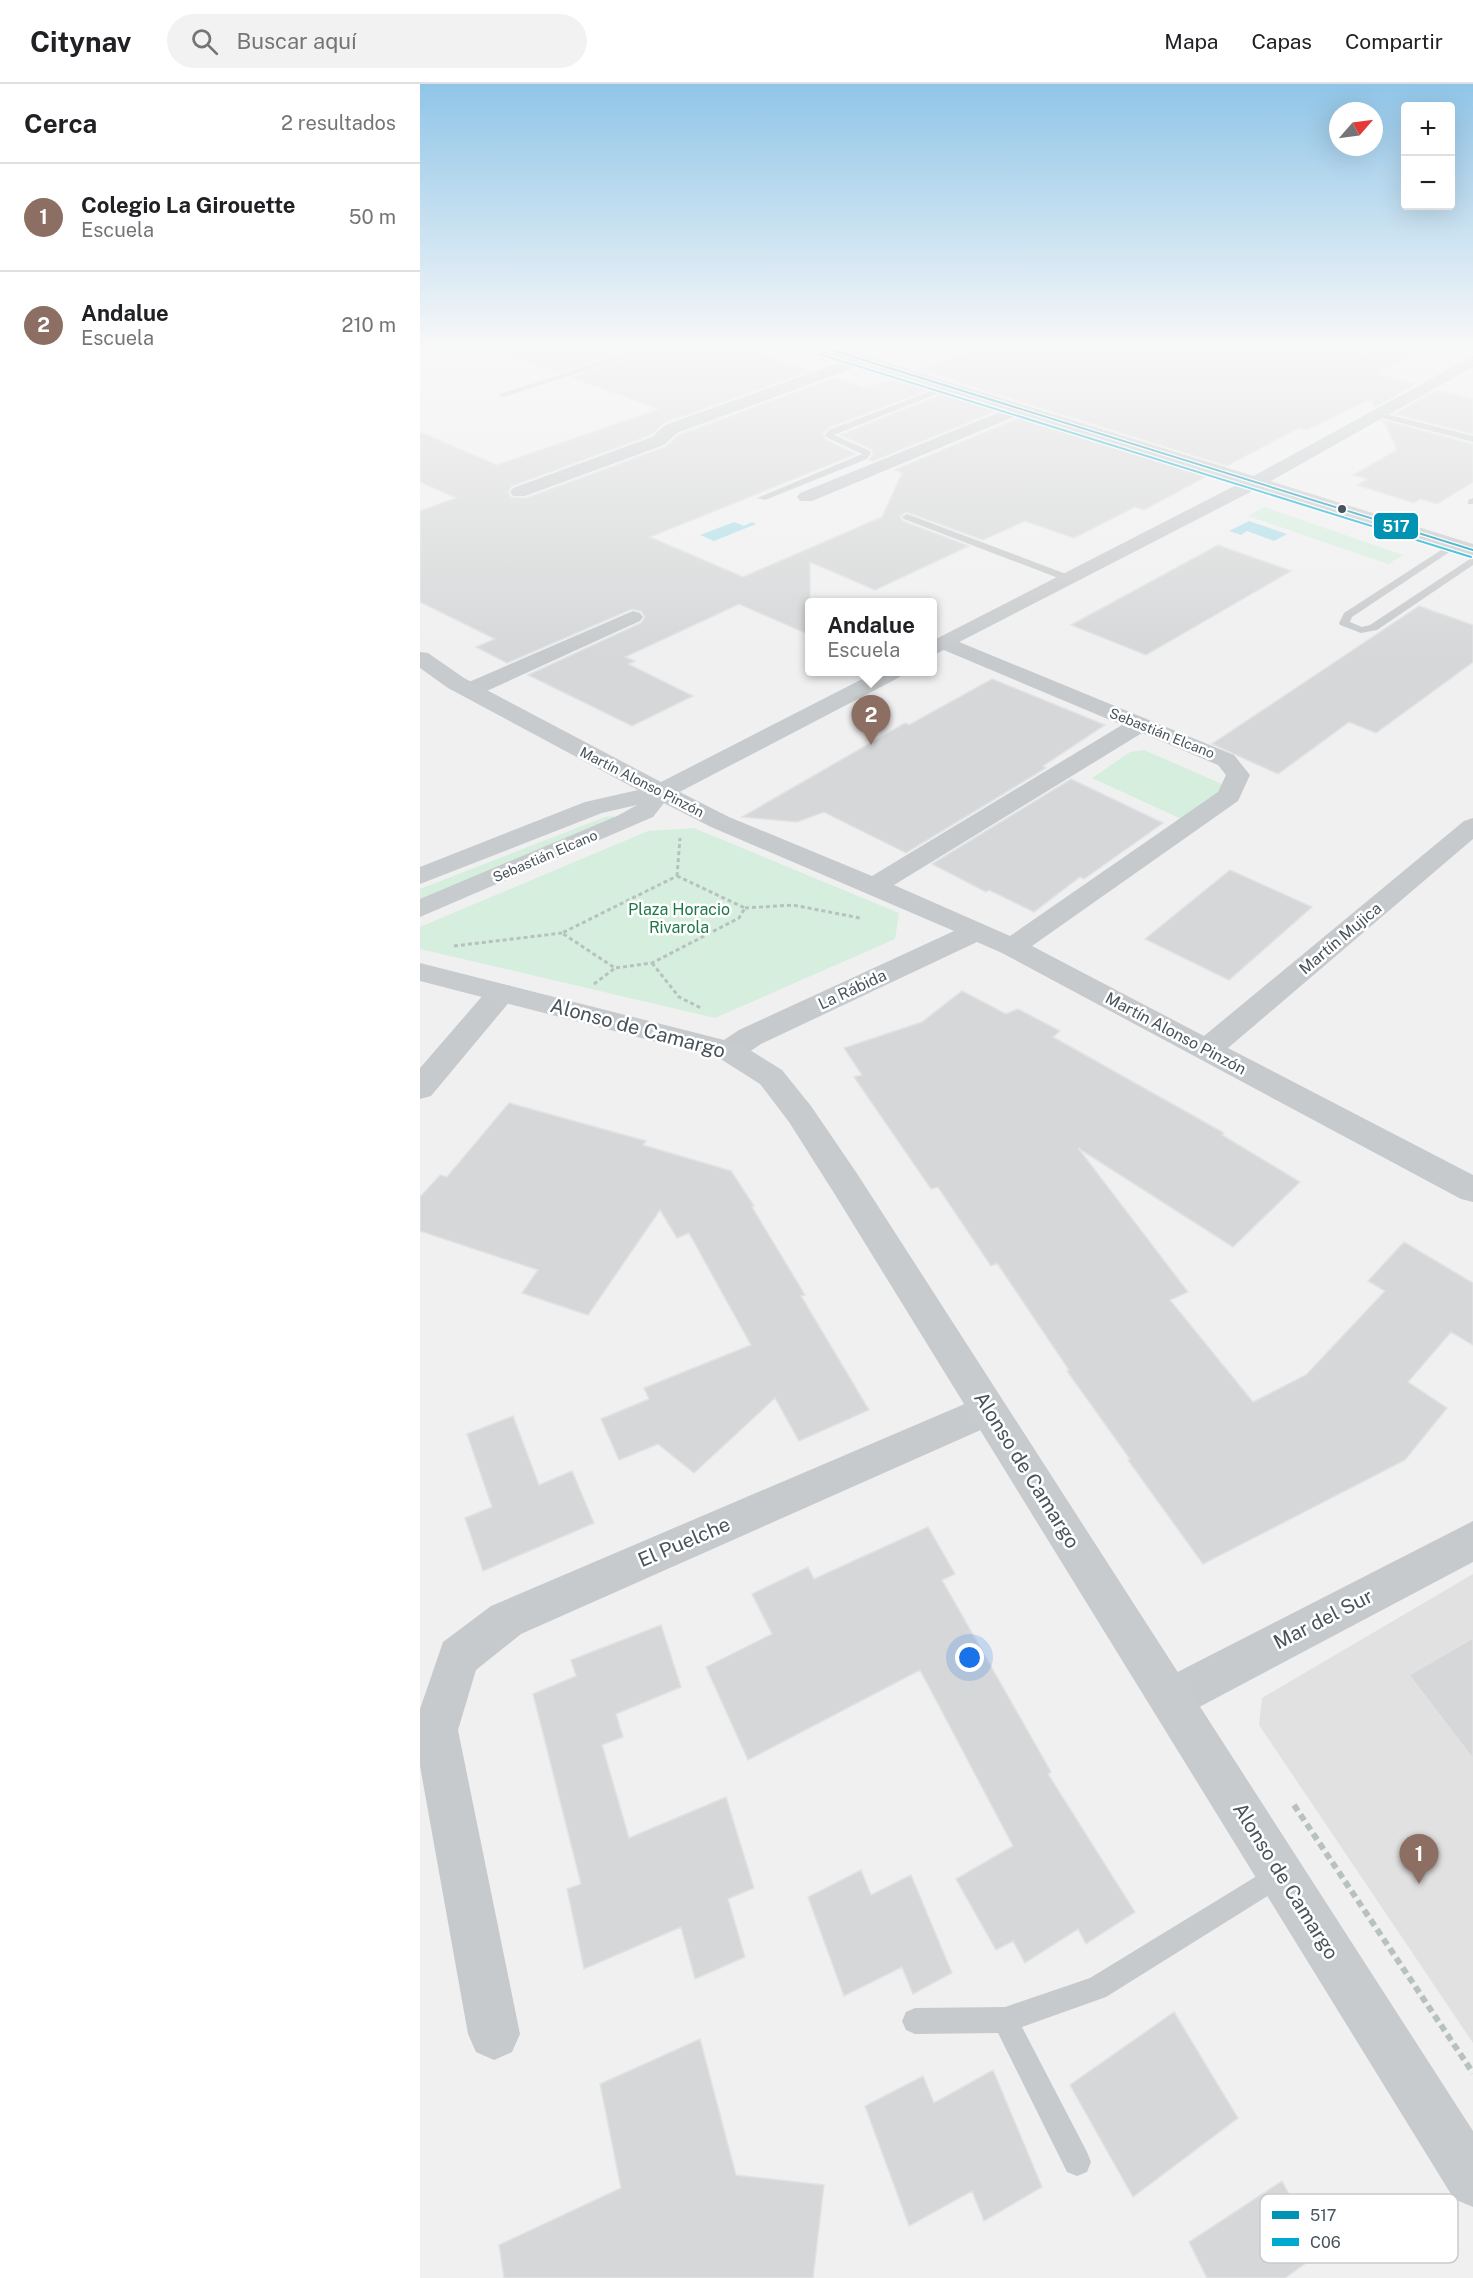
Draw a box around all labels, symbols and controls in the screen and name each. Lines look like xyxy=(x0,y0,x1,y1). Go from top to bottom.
search box xyxy=(167,14,587,68)
text: Citynav xyxy=(30,25,131,58)
icon: search xyxy=(188,25,221,58)
text: Buscar aquí xyxy=(236,28,357,54)
text: Mapa xyxy=(1164,29,1218,54)
text: Capas xyxy=(1251,29,1312,54)
text: Compartir xyxy=(1345,29,1443,54)
north arrow xyxy=(1329,102,1383,156)
map controls xyxy=(1401,102,1455,210)
button: + xyxy=(1401,102,1455,156)
text: Cerca xyxy=(24,108,97,139)
text: 2 resultados xyxy=(281,111,396,135)
button: − xyxy=(1401,156,1455,210)
text: Colegio La Girouette xyxy=(81,192,295,218)
text: 1 xyxy=(39,205,48,229)
text: 50 m xyxy=(349,205,396,229)
text: Escuela xyxy=(81,218,154,242)
text: Andalue xyxy=(81,300,169,326)
text: 2 xyxy=(37,313,50,337)
text: 210 m xyxy=(342,313,396,337)
text: Escuela xyxy=(81,326,154,350)
unlabelled marker xyxy=(1336,503,1348,515)
line badge: 517 xyxy=(1373,512,1419,540)
text: 517 xyxy=(1382,517,1410,536)
popup xyxy=(805,598,937,676)
text: Andalue xyxy=(827,612,915,638)
text: Escuela xyxy=(827,638,900,662)
pin: 2 xyxy=(852,696,890,745)
street label: Sebastián Elcano xyxy=(1107,705,1217,761)
street label: Martín Alonso Pinzón xyxy=(577,744,707,820)
street label: Sebastián Elcano xyxy=(490,827,600,885)
street label: Martín Mujica xyxy=(1295,898,1385,978)
park label: Plaza Horacio Rivarola xyxy=(628,900,730,937)
street label: La Rábida xyxy=(815,965,889,1014)
street label: Martín Alonso Pinzón xyxy=(1102,988,1249,1079)
street label: Alonso de Camargo xyxy=(548,993,728,1063)
street label: Alonso de Camargo xyxy=(969,1387,1085,1553)
street label: El Puelche xyxy=(634,1512,734,1572)
street label: Mar del Sur xyxy=(1269,1584,1377,1654)
your location xyxy=(955,1643,984,1672)
street label: Alonso de Camargo xyxy=(1228,1798,1344,1964)
pin: 1 xyxy=(1400,1834,1438,1884)
legend xyxy=(1260,2194,1458,2263)
text: 517 xyxy=(1310,2206,1336,2225)
text: C06 xyxy=(1310,2233,1341,2252)

